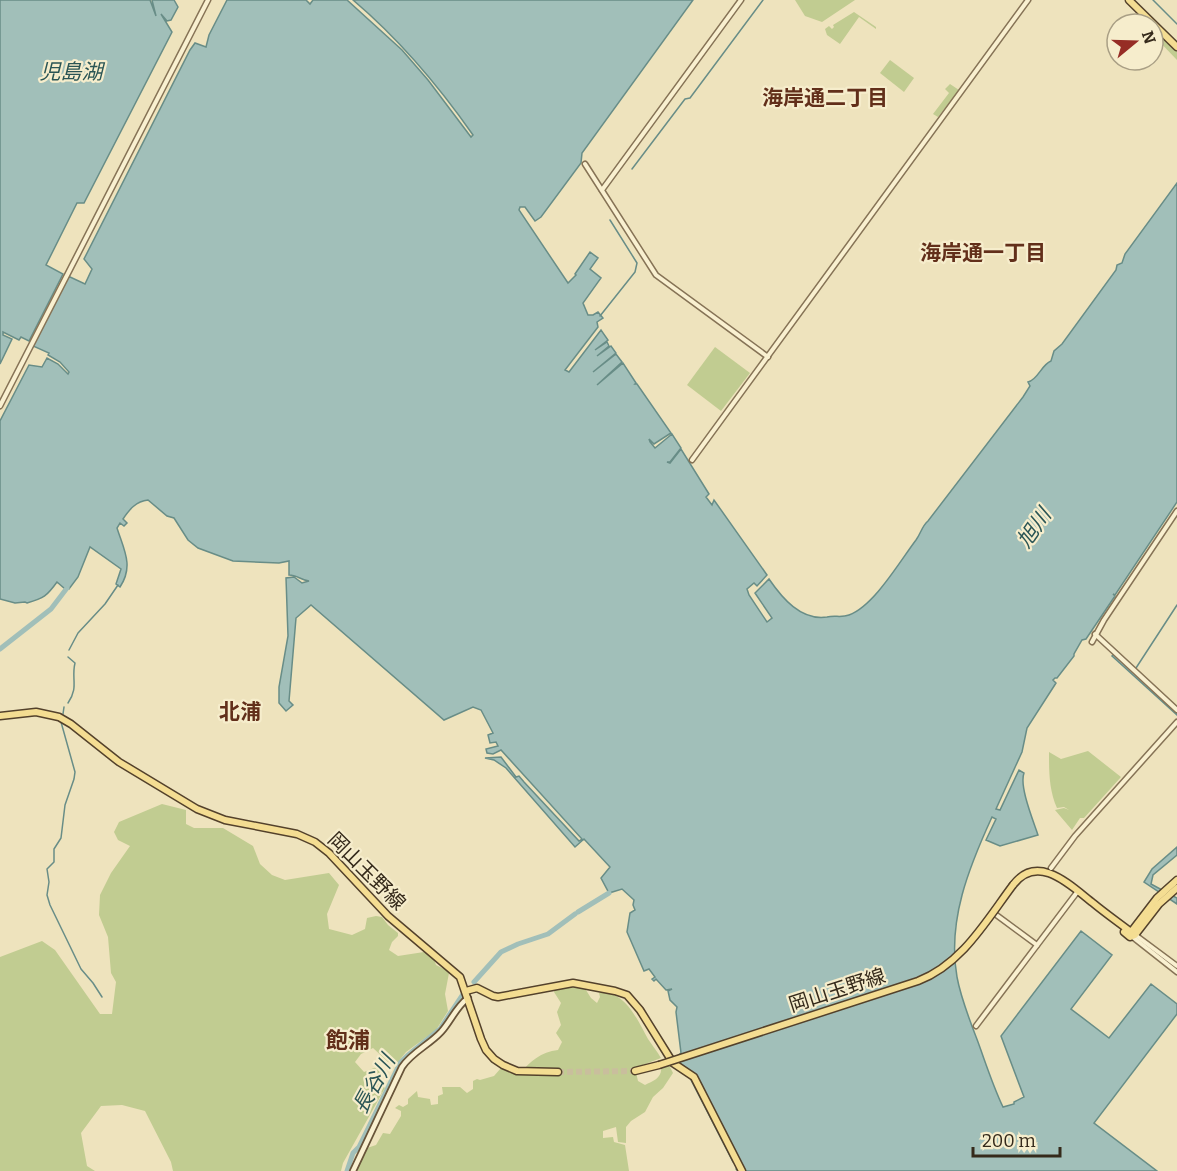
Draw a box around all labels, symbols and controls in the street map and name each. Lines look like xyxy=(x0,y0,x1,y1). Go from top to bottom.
north arrow xyxy=(1105,12,1165,72)
text: N xyxy=(1138,28,1160,46)
water label: 児島湖 xyxy=(40,59,105,85)
district label: 海岸通二丁目 xyxy=(762,85,888,111)
district label: 海岸通一丁目 xyxy=(920,240,1046,266)
water label: 旭川 xyxy=(1011,502,1058,553)
district label: 北浦 xyxy=(219,699,261,725)
street label: 岡山玉野線 xyxy=(323,827,411,915)
street label: 岡山玉野線 xyxy=(786,963,888,1017)
district label: 飽浦 xyxy=(326,1027,370,1054)
water label: 長谷川 xyxy=(347,1048,402,1118)
scale bar xyxy=(973,1120,1060,1158)
text: 200 m xyxy=(982,1130,1036,1152)

